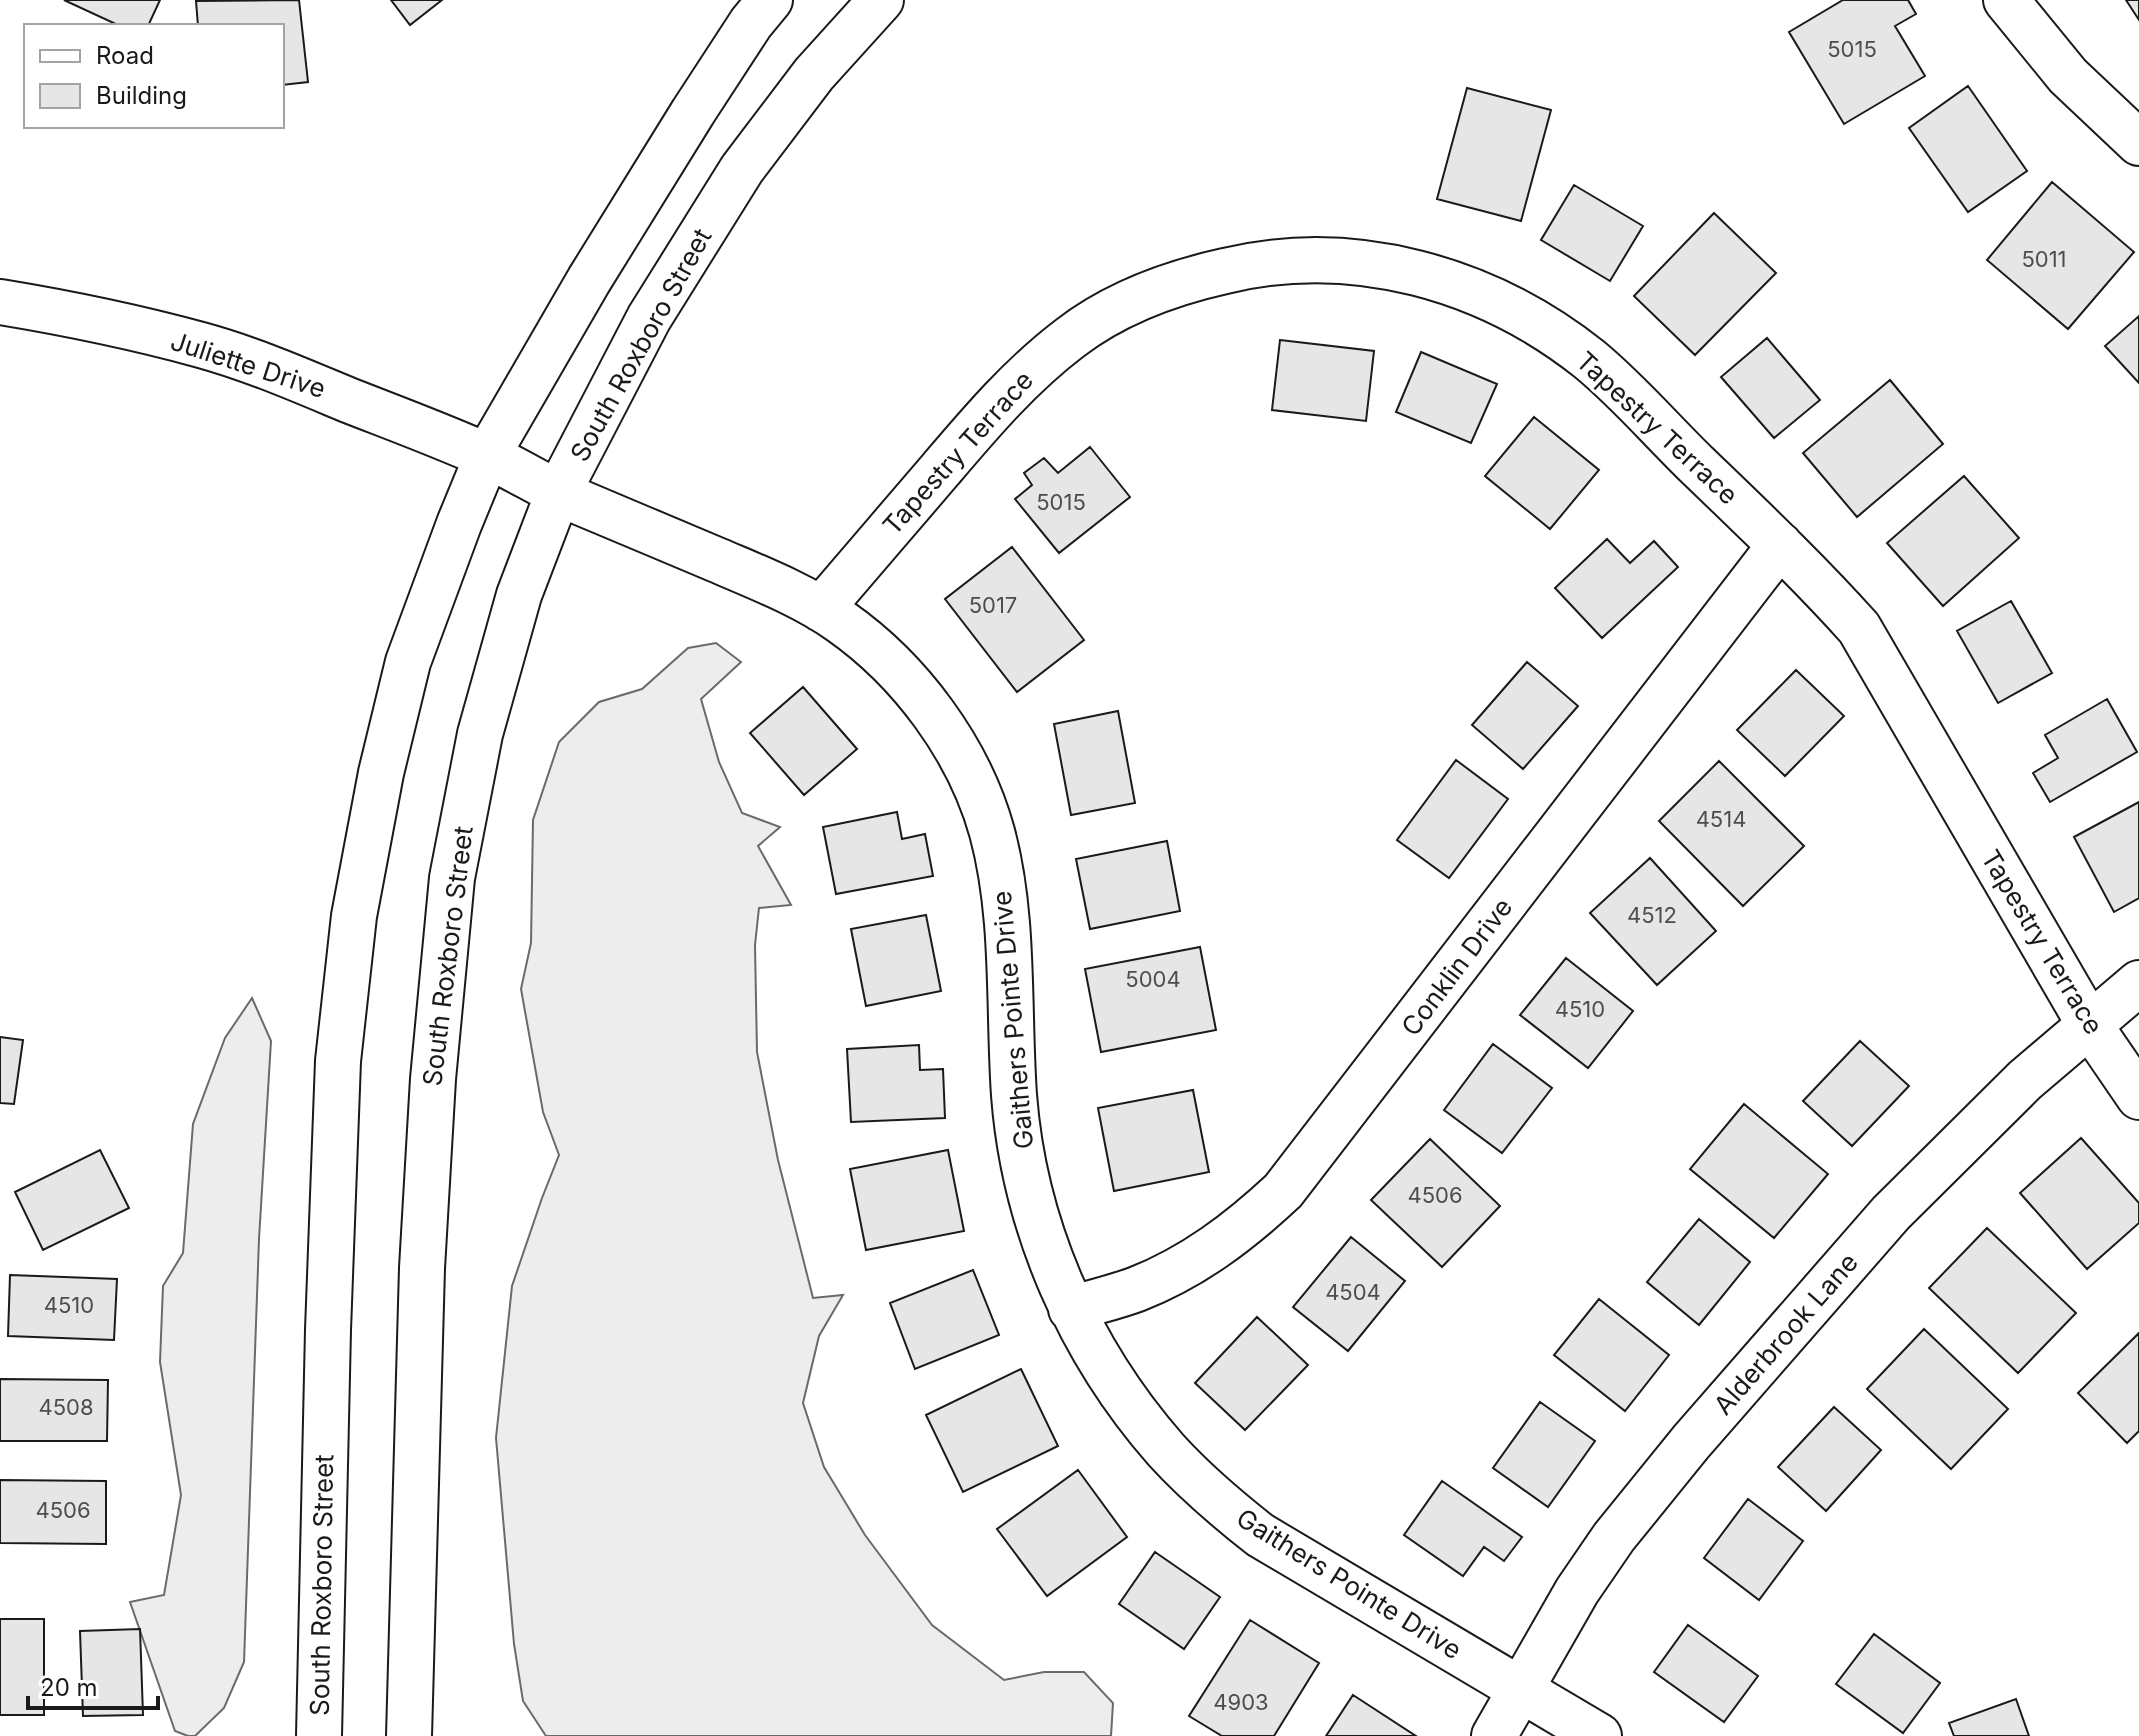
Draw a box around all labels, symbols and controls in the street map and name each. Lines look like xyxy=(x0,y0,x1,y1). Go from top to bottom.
legend xyxy=(24,24,284,128)
house number: 5015 xyxy=(1827,36,1877,62)
text: Road xyxy=(96,41,154,70)
text: Building xyxy=(96,81,187,110)
street label: South Roxboro Street xyxy=(564,223,718,467)
house number: 5011 xyxy=(2021,246,2067,272)
street label: Juliette Drive xyxy=(167,325,330,404)
street label: Tapestry Terrace xyxy=(1570,345,1744,510)
street label: Tapestry Terrace xyxy=(876,364,1039,541)
house number: 5015 xyxy=(1036,489,1086,515)
house number: 5017 xyxy=(969,592,1017,618)
house number: 4514 xyxy=(1696,806,1746,832)
street label: South Roxboro Street xyxy=(416,824,479,1088)
street label: Tapestry Terrace xyxy=(1975,844,2110,1039)
street label: Gaithers Pointe Drive xyxy=(986,890,1039,1150)
street label: Conklin Drive xyxy=(1395,892,1518,1042)
house number: 4512 xyxy=(1627,902,1677,928)
house number: 5004 xyxy=(1125,966,1181,992)
house number: 4510 xyxy=(1555,996,1605,1022)
house number: 4506 xyxy=(1407,1182,1463,1208)
street label: Alderbrook Lane xyxy=(1707,1247,1864,1421)
house number: 4504 xyxy=(1325,1279,1381,1305)
house number: 4510 xyxy=(44,1292,94,1318)
house number: 4508 xyxy=(38,1394,94,1420)
street label: South Roxboro Street xyxy=(304,1454,339,1716)
house number: 4506 xyxy=(35,1497,91,1523)
street label: Gaithers Pointe Drive xyxy=(1231,1502,1467,1665)
scale bar xyxy=(28,1660,158,1710)
text: 20 m xyxy=(40,1673,98,1702)
house number: 4903 xyxy=(1213,1689,1269,1715)

